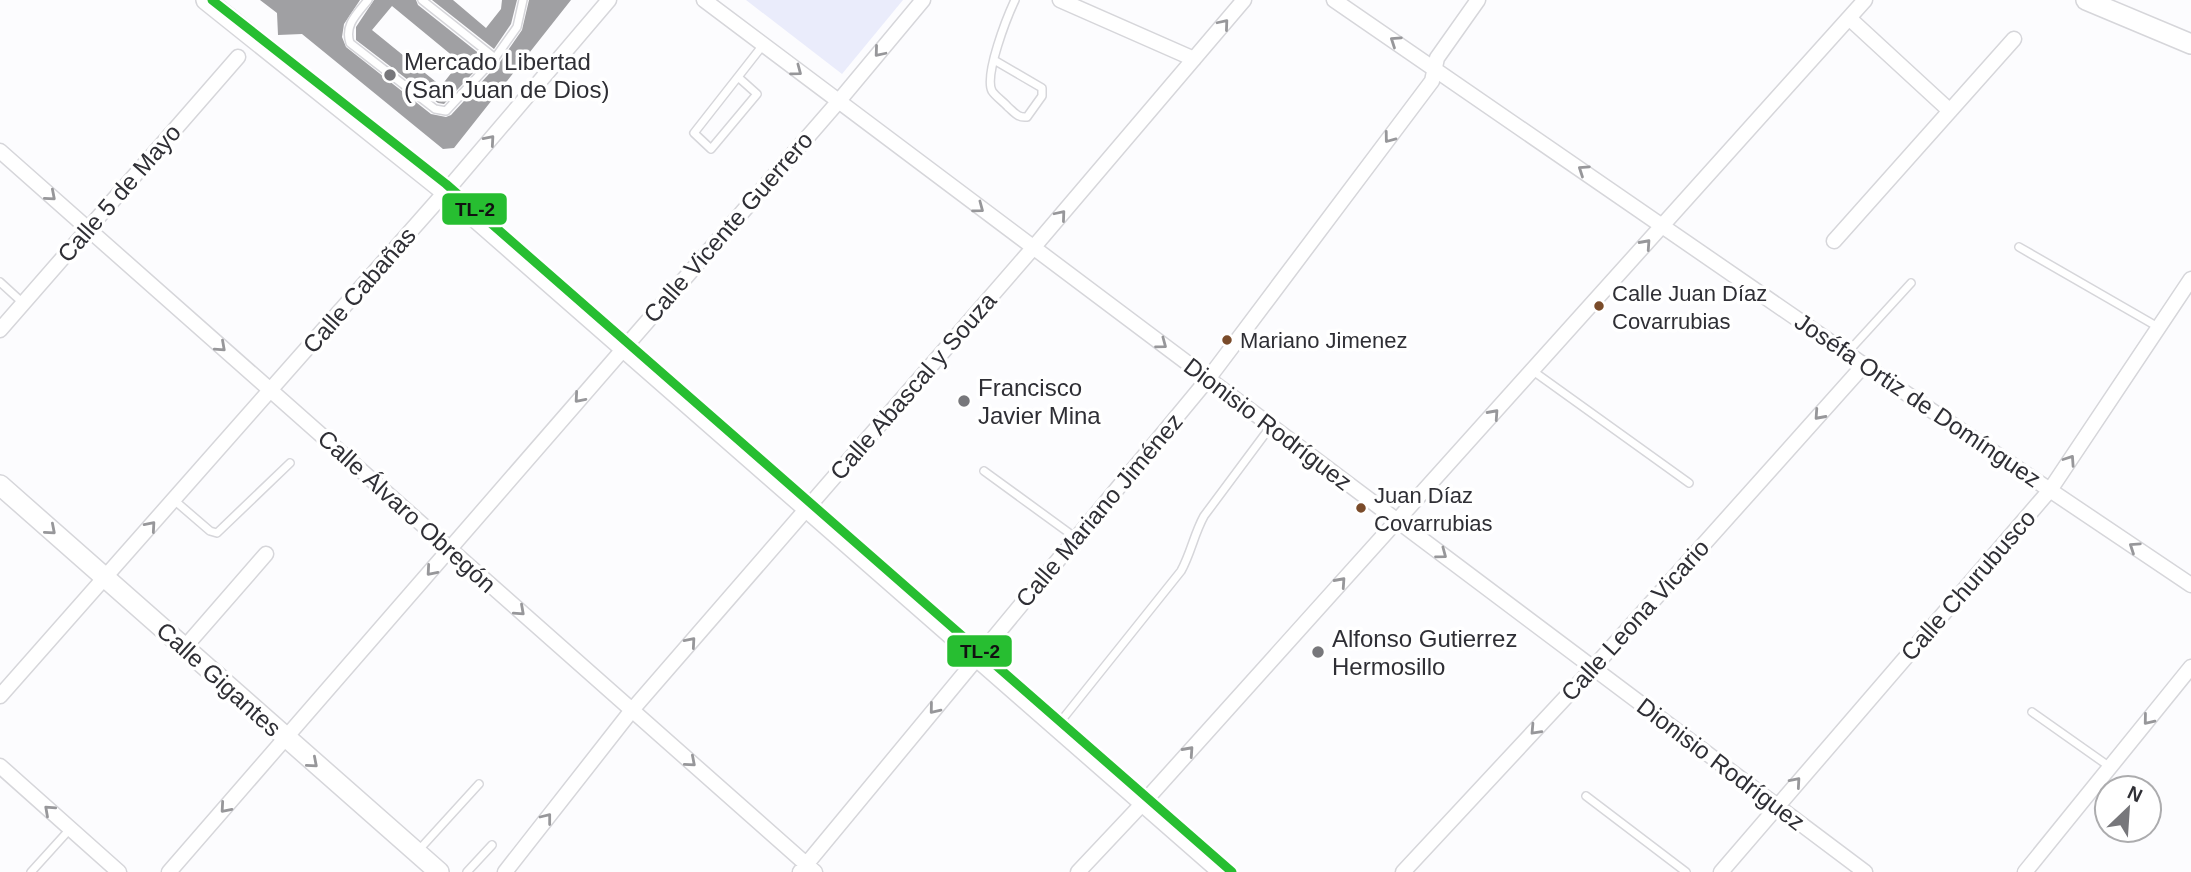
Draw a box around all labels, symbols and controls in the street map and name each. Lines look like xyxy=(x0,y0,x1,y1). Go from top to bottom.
one-way arrow xyxy=(1216,19,1228,32)
one-way arrow xyxy=(1390,37,1403,50)
one-way arrow xyxy=(875,44,887,57)
place label: Mercado Libertad (San Juan de Dios) xyxy=(404,48,609,103)
one-way arrow xyxy=(790,63,802,76)
marker: Mercado Libertad (San Juan de Dios) xyxy=(382,67,398,83)
street label: Calle 5 de Mayo xyxy=(52,119,186,267)
street label: Calle Vicente Guerrero xyxy=(638,126,818,328)
one-way arrow xyxy=(1385,130,1397,143)
one-way arrow xyxy=(482,135,494,148)
one-way arrow xyxy=(1578,166,1591,178)
one-way arrow xyxy=(43,188,56,200)
line badge: TL-2 xyxy=(441,192,508,226)
text: TL-2 xyxy=(455,199,495,220)
one-way arrow xyxy=(972,199,984,212)
one-way arrow xyxy=(1053,211,1065,224)
street label: Calle Cabañas xyxy=(297,222,421,358)
one-way arrow xyxy=(1638,239,1650,252)
place label: Calle Juan Díaz Covarrubias xyxy=(1612,281,1767,334)
street label: Calle Abascal y Souza xyxy=(824,287,1002,485)
marker: Calle Juan Díaz Covarrubias xyxy=(1592,299,1606,313)
street label: Joséfa Ortiz de Domínguez xyxy=(1790,307,2046,493)
place label: Mariano Jimenez xyxy=(1240,328,1408,353)
marker: Mariano Jimenez xyxy=(1220,333,1234,347)
one-way arrow xyxy=(1154,336,1166,348)
one-way arrow xyxy=(213,339,226,351)
street label: Dionisio Rodríguez xyxy=(1179,352,1357,496)
place label: Francisco Javier Mina xyxy=(978,374,1101,429)
one-way arrow xyxy=(575,390,587,403)
marker: Francisco Javier Mina xyxy=(956,393,972,409)
one-way arrow xyxy=(1814,407,1827,420)
street label: Calle Mariano Jiménez xyxy=(1010,408,1188,612)
one-way arrow xyxy=(1486,409,1498,422)
street label: Calle Álvaro Obregón xyxy=(313,424,501,598)
one-way arrow xyxy=(2062,455,2075,468)
place label: Juan Díaz Covarrubias xyxy=(1374,483,1493,536)
marker: Juan Díaz Covarrubias xyxy=(1354,501,1368,515)
street label: Calle Churubusco xyxy=(1895,504,2041,666)
one-way arrow xyxy=(43,522,56,534)
one-way arrow xyxy=(143,522,155,535)
street label: Calle Leona Vicario xyxy=(1555,534,1715,706)
one-way arrow xyxy=(2129,542,2142,555)
one-way arrow xyxy=(1434,546,1446,558)
one-way arrow xyxy=(427,562,439,575)
one-way arrow xyxy=(1333,577,1345,590)
one-way arrow xyxy=(512,603,525,615)
street label: Calle Gigantes xyxy=(151,616,287,742)
place label: Alfonso Gutierrez Hermosillo xyxy=(1332,625,1517,680)
line badge: TL-2 xyxy=(946,634,1013,668)
one-way arrow xyxy=(683,637,695,650)
text: TL-2 xyxy=(960,641,1000,662)
marker: Alfonso Gutierrez Hermosillo xyxy=(1310,644,1326,660)
street label: Dionisio Rodríguez xyxy=(1632,692,1810,836)
one-way arrow xyxy=(930,701,942,714)
one-way arrow xyxy=(2144,711,2156,724)
one-way arrow xyxy=(1531,722,1543,735)
one-way arrow xyxy=(1181,746,1193,759)
one-way arrow xyxy=(305,754,318,767)
one-way arrow xyxy=(682,754,695,766)
north arrow xyxy=(2093,774,2163,844)
one-way arrow xyxy=(1788,778,1800,791)
text: N xyxy=(2124,782,2146,806)
one-way arrow xyxy=(221,800,233,813)
one-way arrow xyxy=(44,806,57,818)
one-way arrow xyxy=(539,814,551,827)

